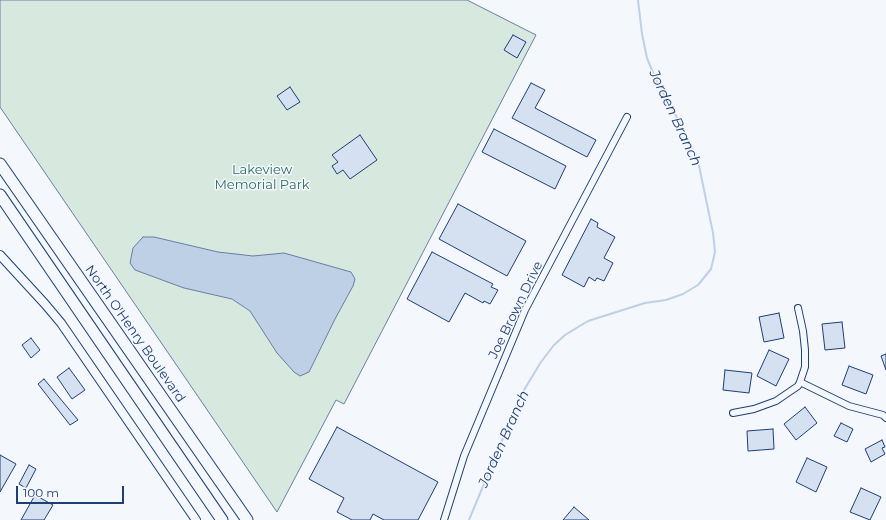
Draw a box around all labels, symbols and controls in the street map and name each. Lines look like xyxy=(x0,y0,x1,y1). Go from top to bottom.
water label: Jorden Branch xyxy=(645,67,705,169)
park label: Lakeview Memorial Park xyxy=(214,162,310,193)
street label: Joe Brown Drive xyxy=(486,259,546,361)
street label: North O'Henry Boulevard xyxy=(82,262,188,406)
water label: Jorden Branch xyxy=(475,388,533,490)
scale bar xyxy=(18,478,126,504)
text: 100 m xyxy=(23,485,59,500)

